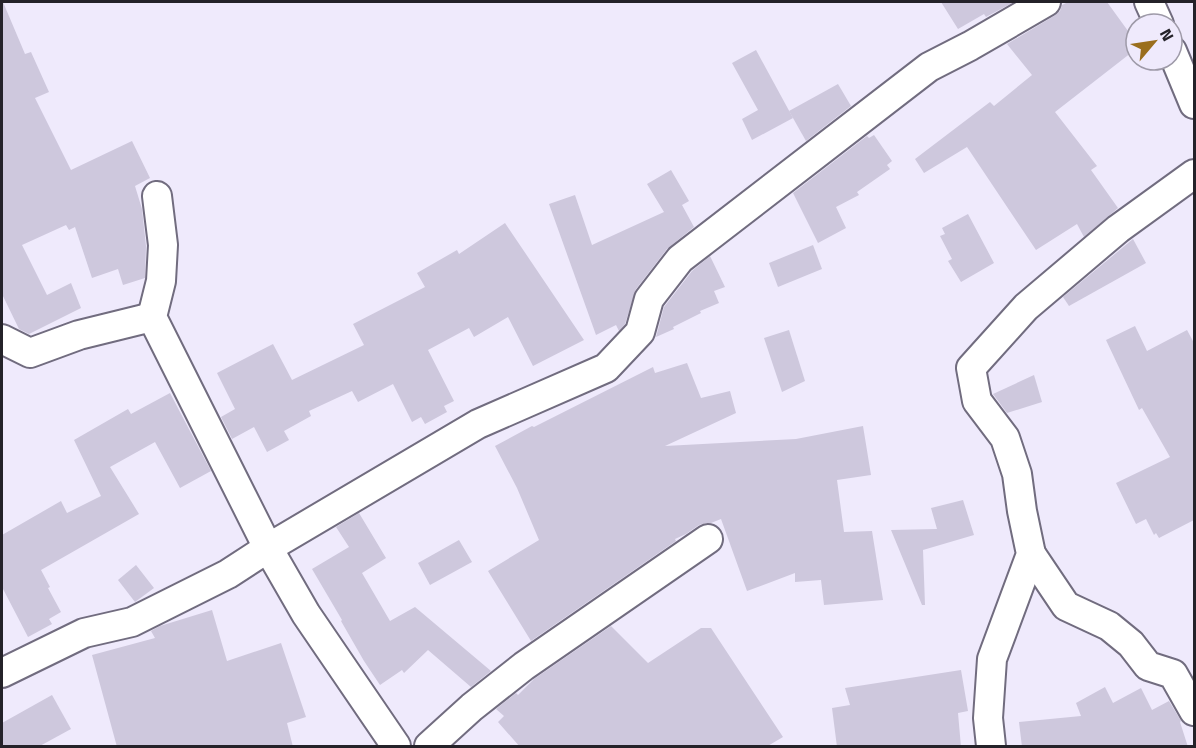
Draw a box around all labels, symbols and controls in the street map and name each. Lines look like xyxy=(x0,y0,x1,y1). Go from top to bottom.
north arrow xyxy=(1124,12,1184,72)
text: N xyxy=(1154,24,1180,45)

